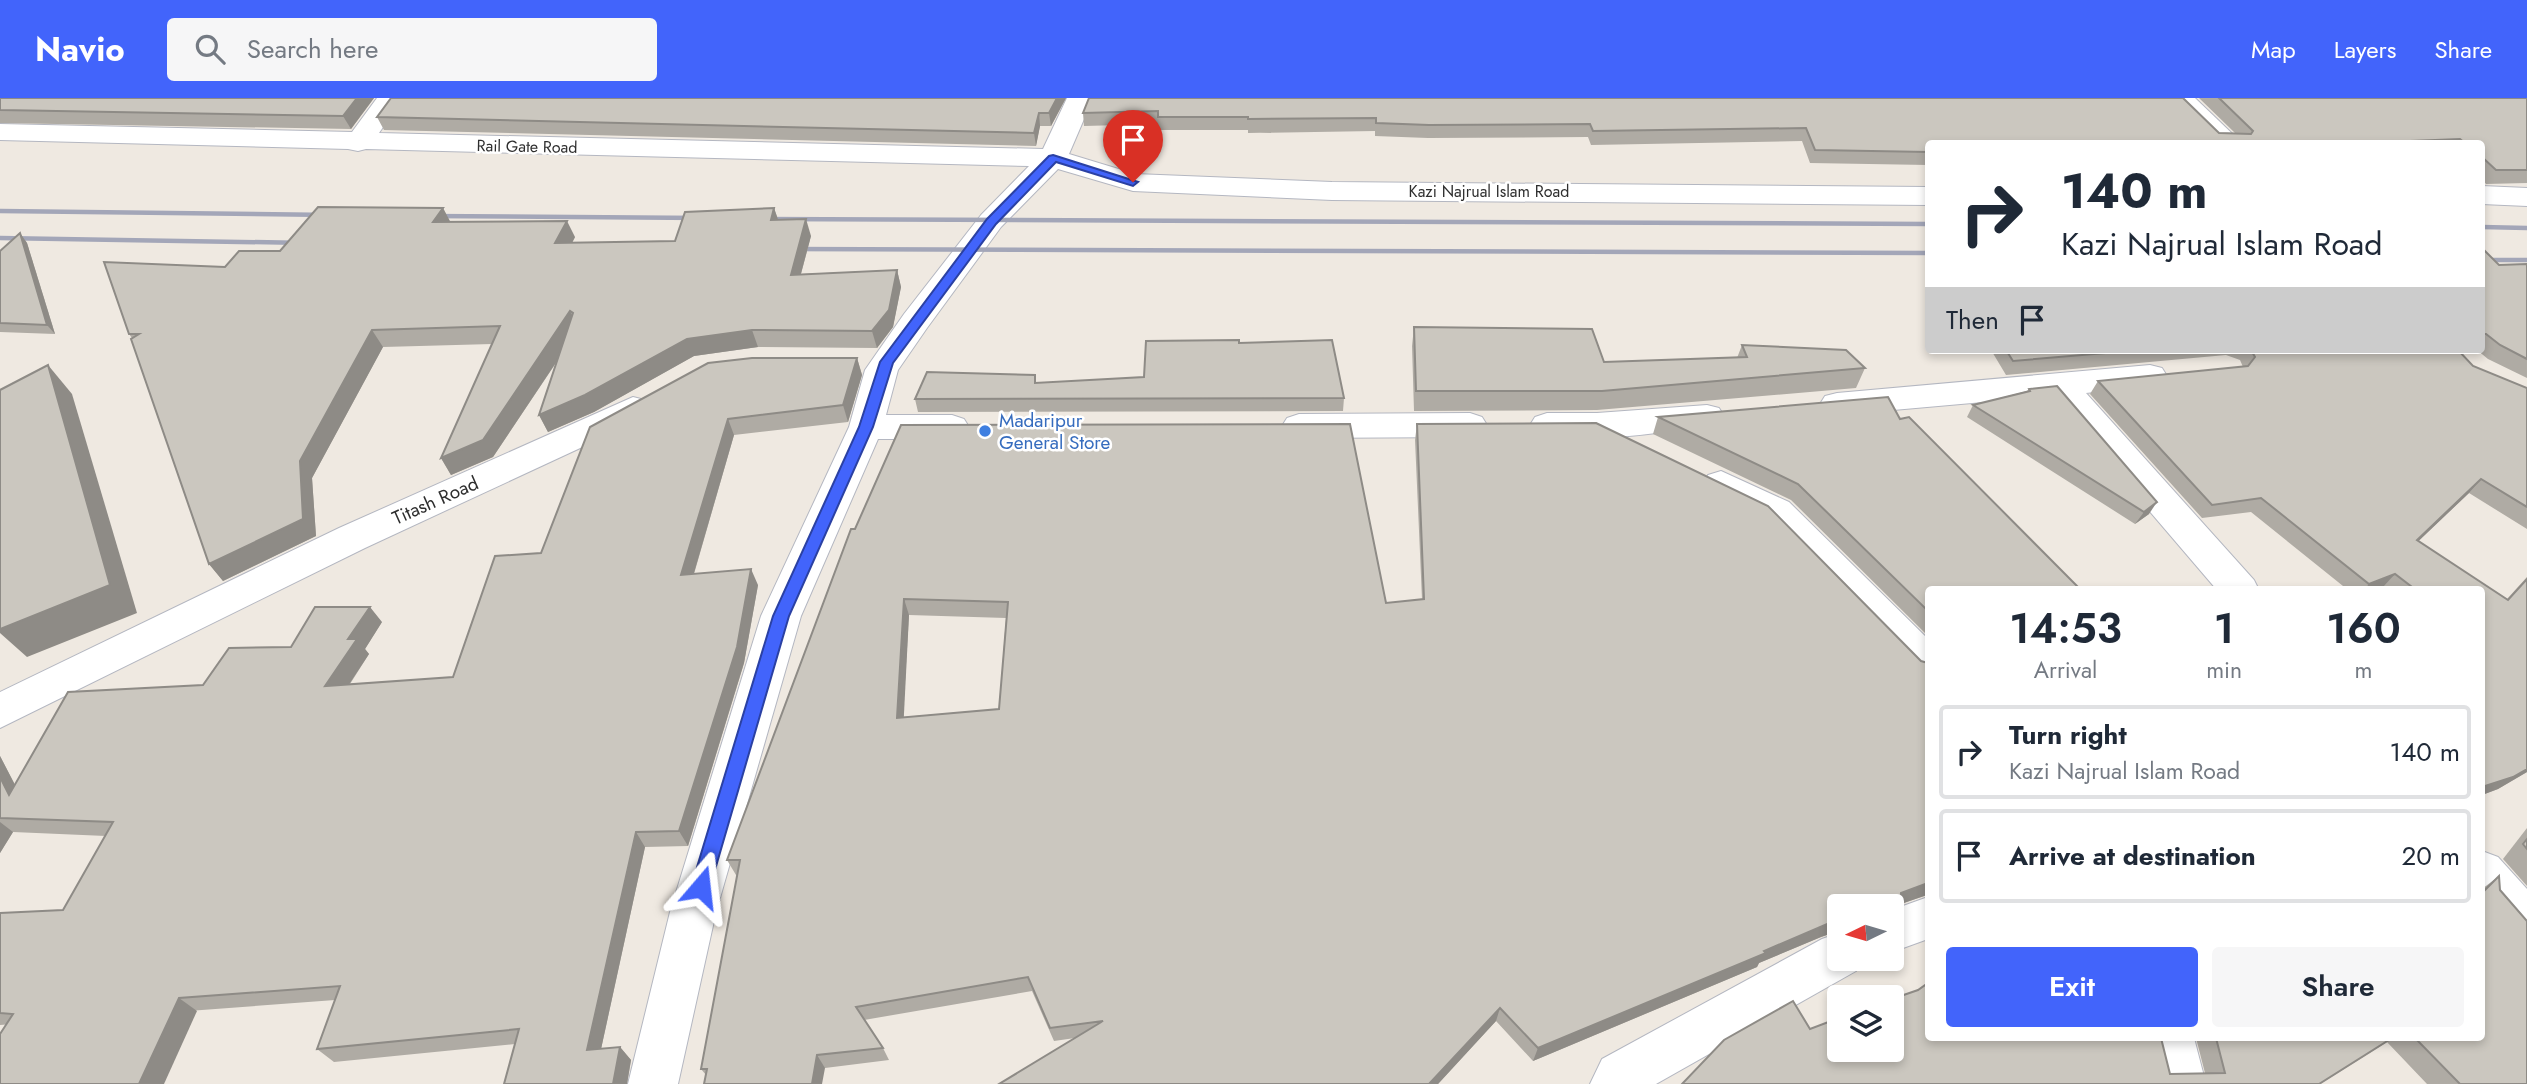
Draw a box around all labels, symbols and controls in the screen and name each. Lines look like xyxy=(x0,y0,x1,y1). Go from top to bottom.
search box xyxy=(167,18,657,81)
text: Navio xyxy=(35,26,125,73)
icon: search xyxy=(191,30,229,68)
text: Search here xyxy=(247,30,378,68)
text: Map xyxy=(2251,32,2296,67)
text: Layers xyxy=(2334,32,2396,67)
text: Share xyxy=(2434,32,2492,67)
pin xyxy=(1103,110,1163,182)
icon: arrive xyxy=(1114,121,1152,159)
street label: Rail Gate Road xyxy=(476,134,578,159)
text: 140 m xyxy=(2061,156,2207,226)
icon: right xyxy=(1946,168,2037,259)
street label: Kazi Najrual Islam Road xyxy=(1409,180,1569,203)
text: Kazi Najrual Islam Road xyxy=(2061,221,2383,267)
text: Then xyxy=(1946,301,1999,339)
icon: arrive xyxy=(2013,301,2051,339)
place label: Madaripur General Store xyxy=(999,407,1111,456)
marker: Madaripur General Store xyxy=(977,423,993,439)
street label: Titash Road xyxy=(388,469,483,531)
text: 14:53 xyxy=(2009,598,2122,659)
text: 1 xyxy=(2214,598,2234,659)
text: 160 xyxy=(2326,598,2401,659)
text: Arrival xyxy=(2034,653,2097,687)
text: min xyxy=(2206,653,2242,687)
text: m xyxy=(2355,653,2373,687)
text: Turn right xyxy=(2009,716,2127,754)
icon: right xyxy=(1950,733,1988,771)
text: 140 m xyxy=(2389,733,2460,771)
text: Kazi Najrual Islam Road xyxy=(2009,754,2240,788)
icon: arrive xyxy=(1950,837,1988,875)
text: Arrive at destination xyxy=(2009,837,2256,875)
text: 20 m xyxy=(2402,837,2460,875)
position arrow xyxy=(664,850,738,924)
north arrow xyxy=(1827,894,1904,971)
map controls xyxy=(1827,894,1904,1062)
button: Exit xyxy=(1946,947,2198,1027)
button: Share xyxy=(2212,947,2464,1027)
button: layers xyxy=(1827,985,1904,1062)

